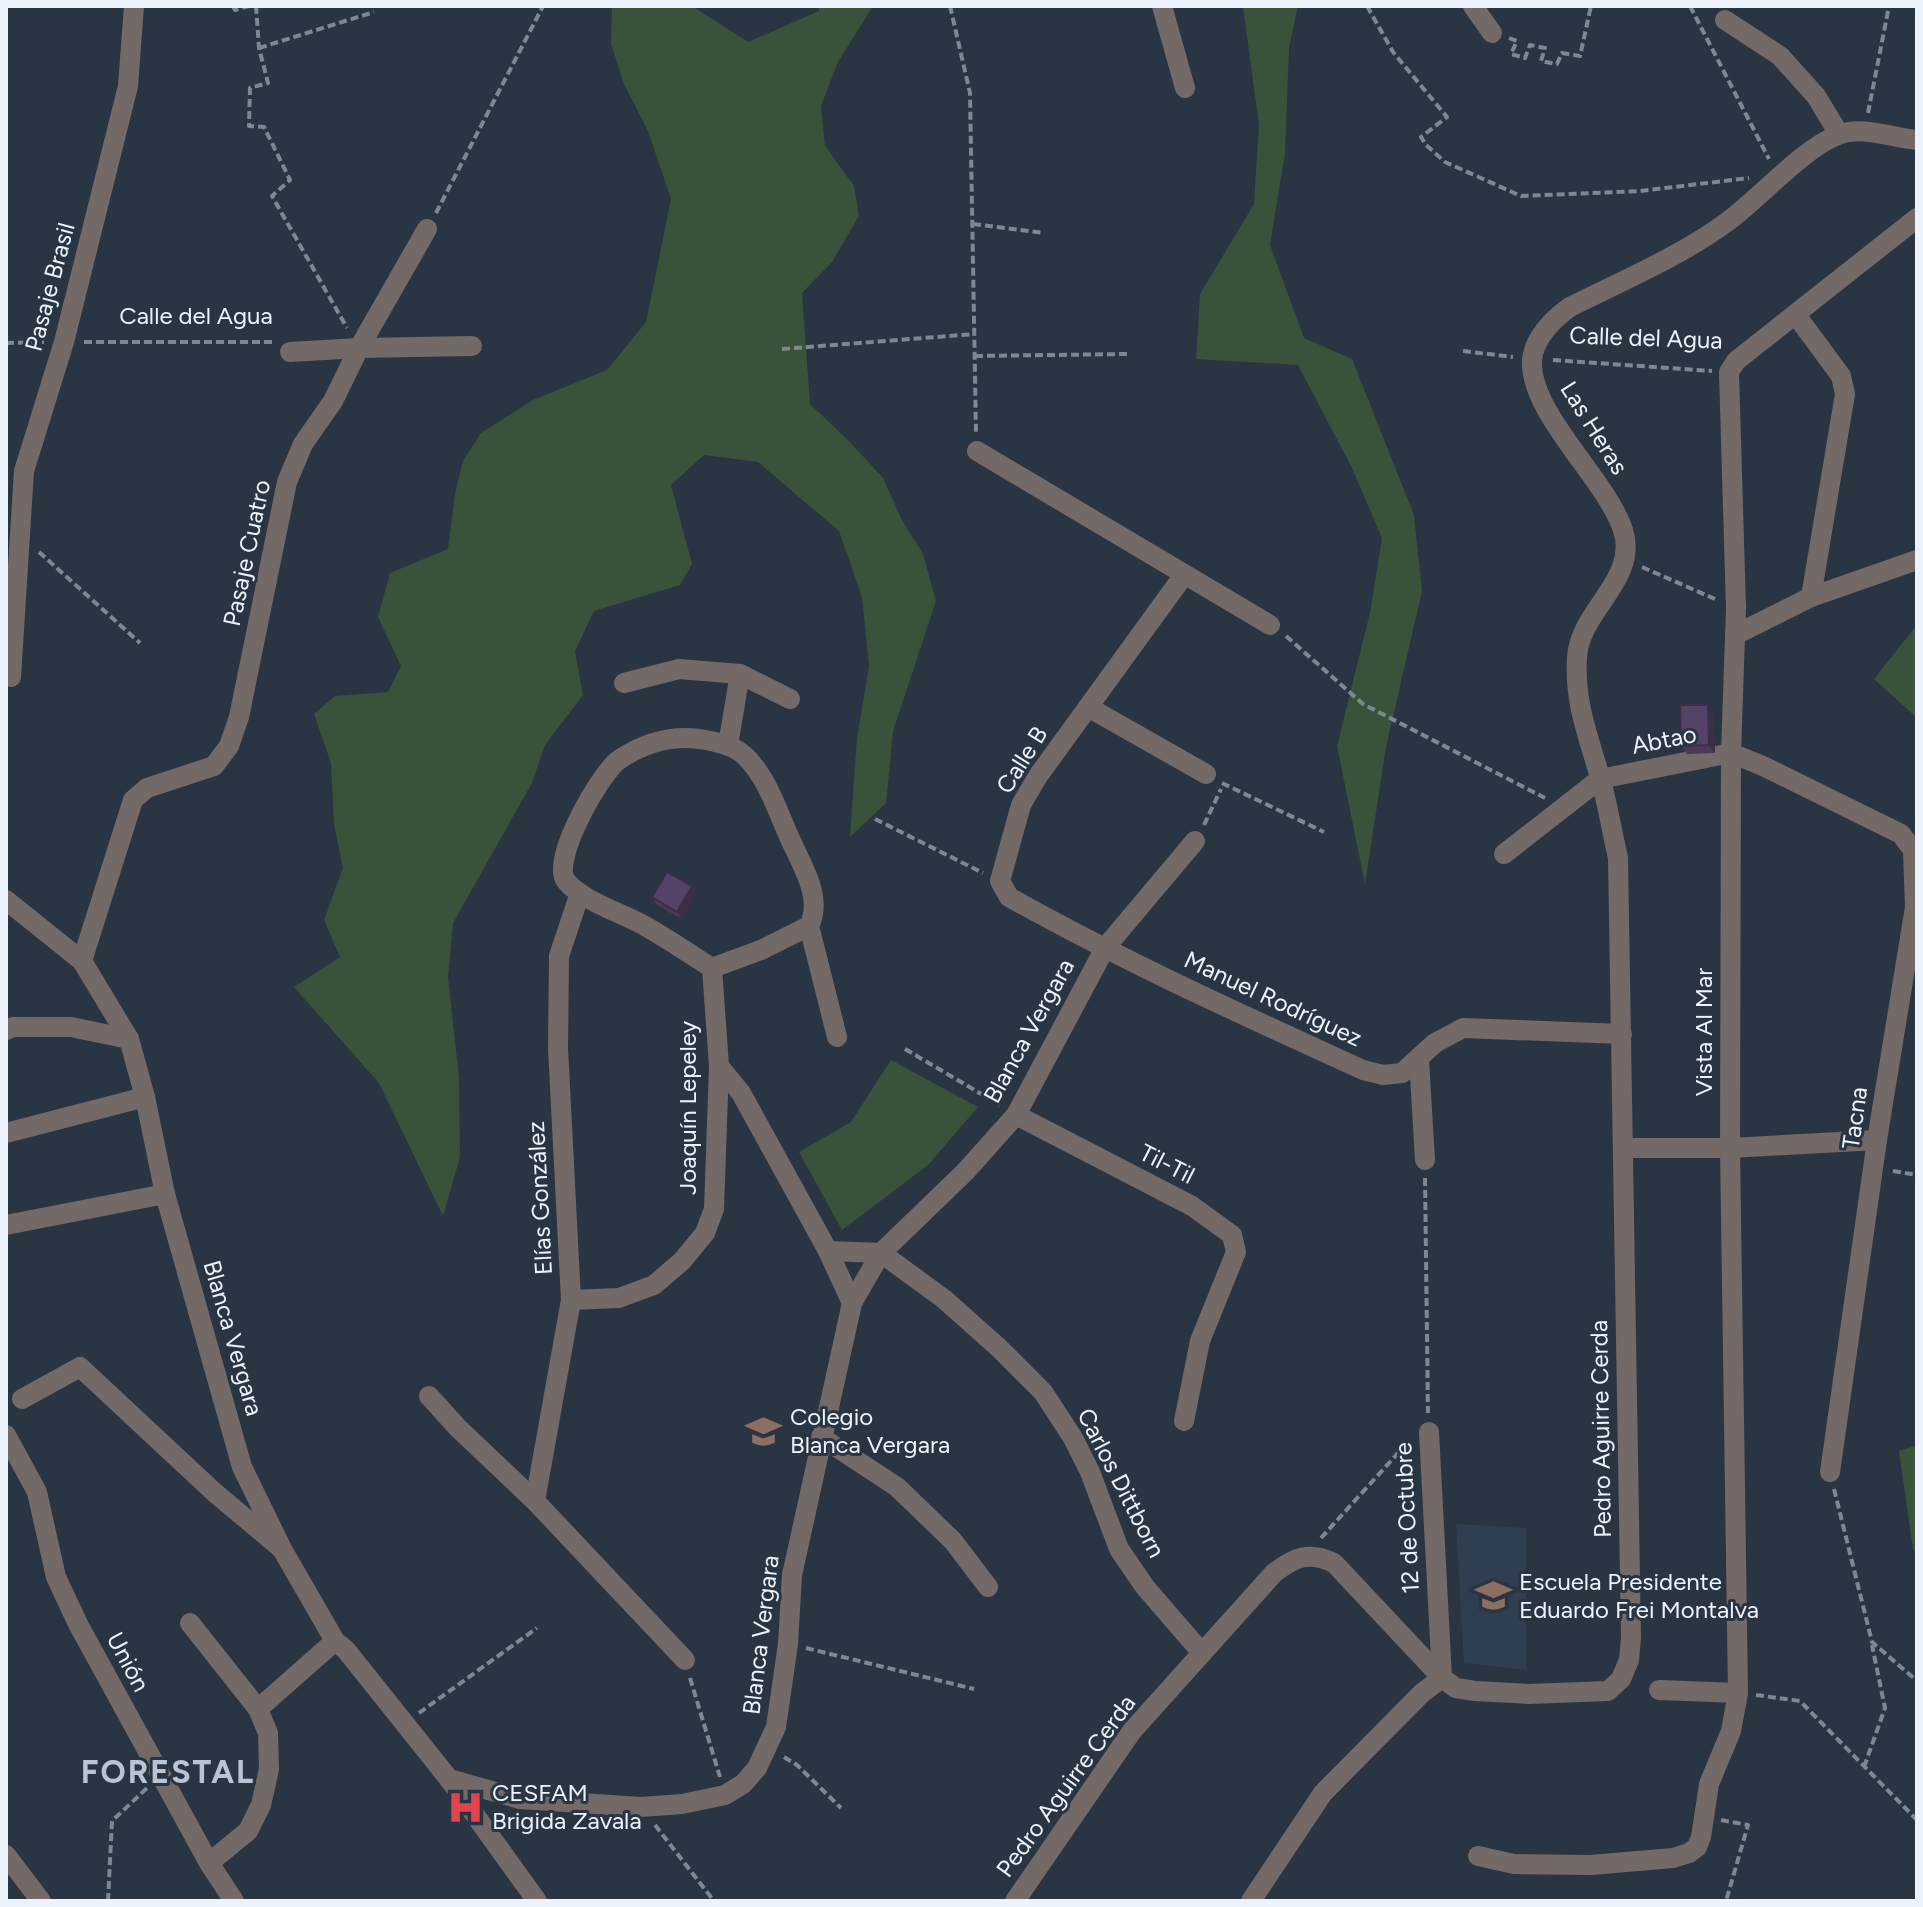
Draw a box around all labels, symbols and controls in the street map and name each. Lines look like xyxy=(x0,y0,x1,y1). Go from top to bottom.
street label: Pasaje Brasil xyxy=(18,219,81,354)
street label: Calle del Agua xyxy=(119,301,273,330)
street label: Calle del Agua xyxy=(1569,320,1723,355)
street label: Las Heras xyxy=(1554,376,1634,480)
street label: Pasaje Cuatro xyxy=(217,477,276,629)
street label: Abtao xyxy=(1629,719,1699,760)
street label: Calle B xyxy=(990,721,1053,799)
street label: Manuel Rodríguez xyxy=(1180,945,1367,1052)
street label: Blanca Vergara xyxy=(977,954,1080,1108)
street label: Vista Al Mar xyxy=(1689,968,1718,1096)
street label: Joaquín Lepeley xyxy=(673,1021,702,1195)
street label: Tacna xyxy=(1836,1085,1873,1151)
street label: Elías González xyxy=(521,1120,558,1276)
street label: Til-Til xyxy=(1135,1137,1200,1190)
street label: Blanca Vergara xyxy=(197,1257,270,1419)
street label: Pedro Aguirre Cerda xyxy=(1584,1320,1617,1538)
place label: Colegio Blanca Vergara xyxy=(790,1402,950,1459)
street label: Carlos Dittborn xyxy=(1071,1403,1172,1562)
school or university icon: Colegio Blanca Vergara xyxy=(745,1412,783,1450)
street label: 12 de Octubre xyxy=(1388,1442,1425,1595)
street label: Blanca Vergara xyxy=(736,1554,785,1716)
place label: Escuela Presidente Eduardo Frei Montalva xyxy=(1519,1567,1759,1624)
school or university icon: Escuela Presidente Eduardo Frei Montalva xyxy=(1474,1577,1512,1615)
street label: Unión xyxy=(101,1627,156,1696)
street label: Pedro Aguirre Cerda xyxy=(990,1689,1141,1882)
district label: FORESTAL xyxy=(81,1753,255,1791)
place label: CESFAM Brigida Zavala xyxy=(492,1778,642,1835)
hospital icon: CESFAM Brigida Zavala xyxy=(447,1788,485,1826)

